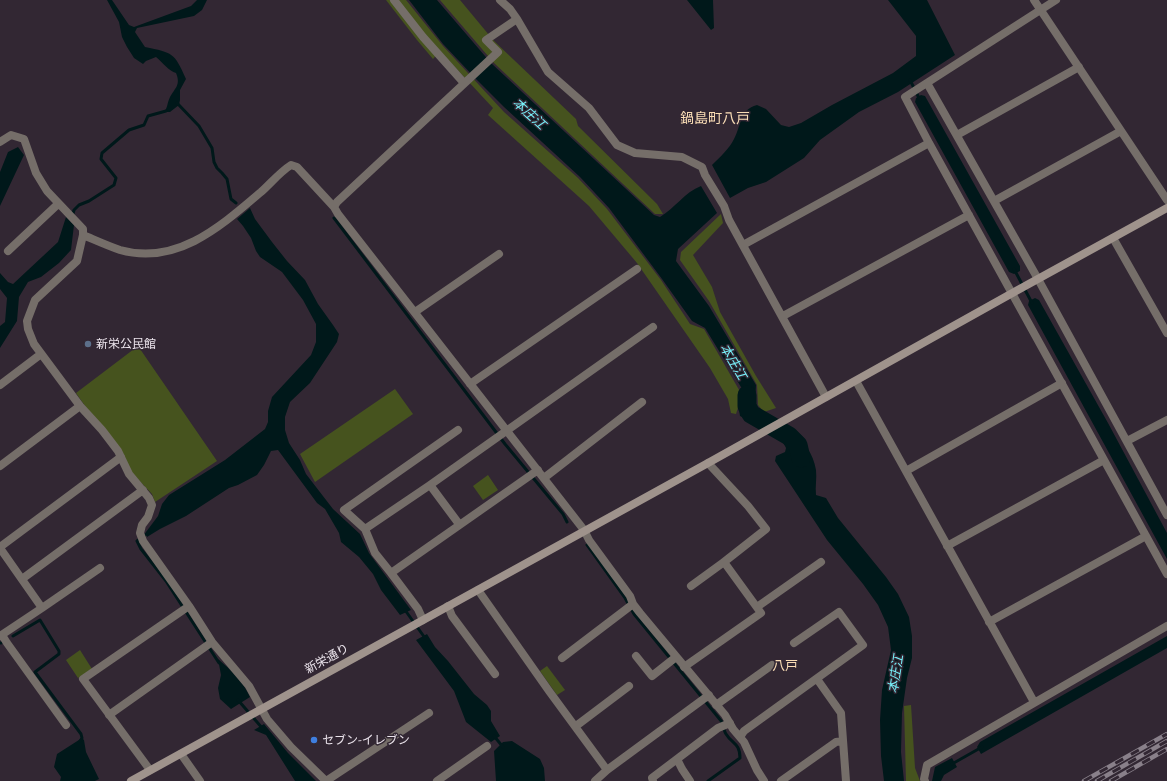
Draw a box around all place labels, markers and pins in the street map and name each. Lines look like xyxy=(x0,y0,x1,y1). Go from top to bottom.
place label: 新栄公民館 xyxy=(96,337,156,351)
marker: 新栄公民館 xyxy=(83,339,93,349)
place label: セブン-イレブン xyxy=(322,733,410,747)
marker: セブン-イレブン xyxy=(309,735,319,745)

